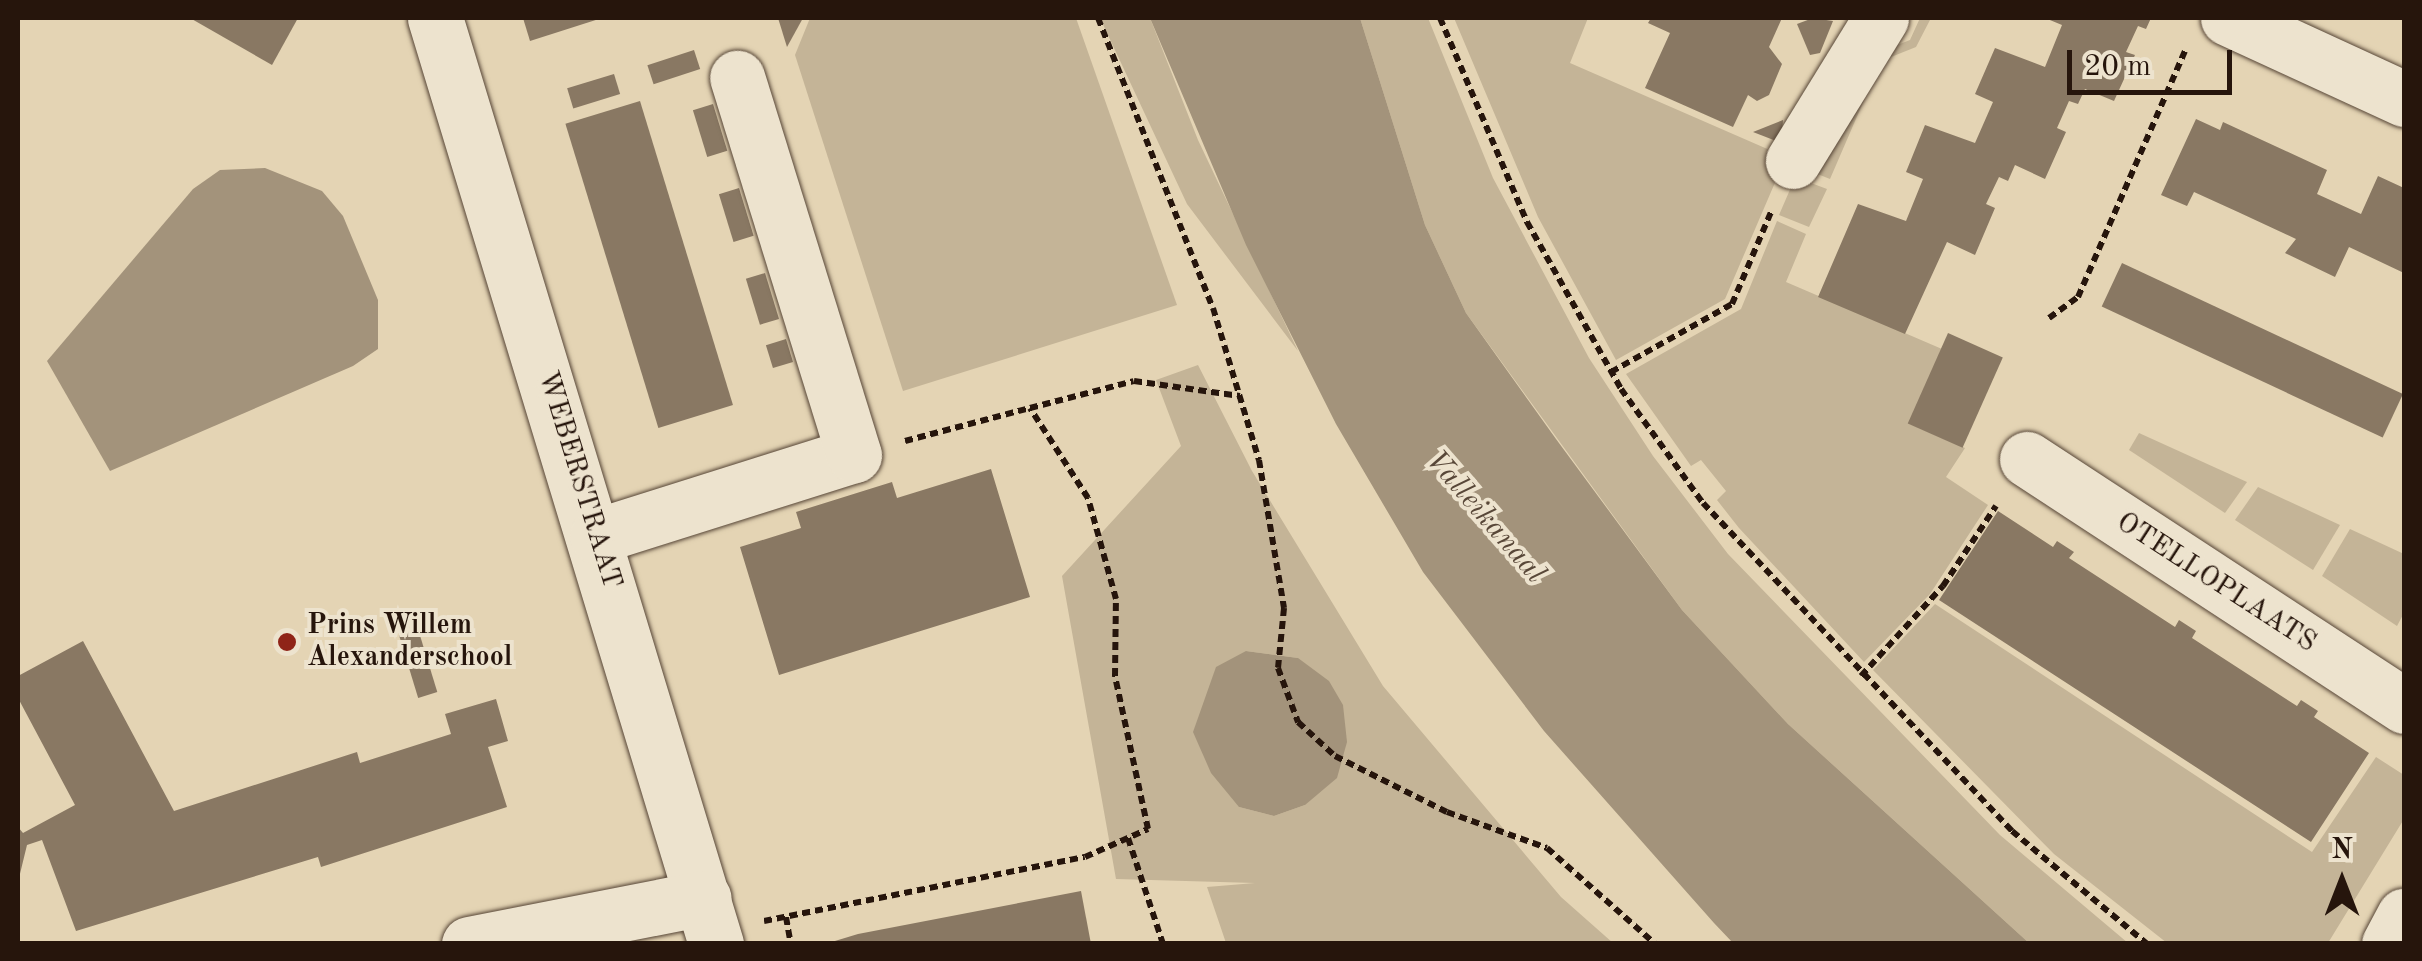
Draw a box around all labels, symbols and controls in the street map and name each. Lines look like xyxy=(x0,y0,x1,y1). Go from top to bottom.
scale bar xyxy=(2072,30,2237,92)
text: 20 m xyxy=(2084,52,2151,82)
street label: WEBERSTRAAT xyxy=(530,367,628,593)
water label: Valleikanaal xyxy=(1417,443,1553,591)
street label: OTELLOPLAATS xyxy=(2110,506,2322,660)
place label: Prins Willem Alexanderschool xyxy=(307,609,512,675)
marker: Prins Willem Alexanderschool xyxy=(276,631,298,653)
north arrow xyxy=(2292,831,2392,931)
text: N xyxy=(2331,837,2353,865)

